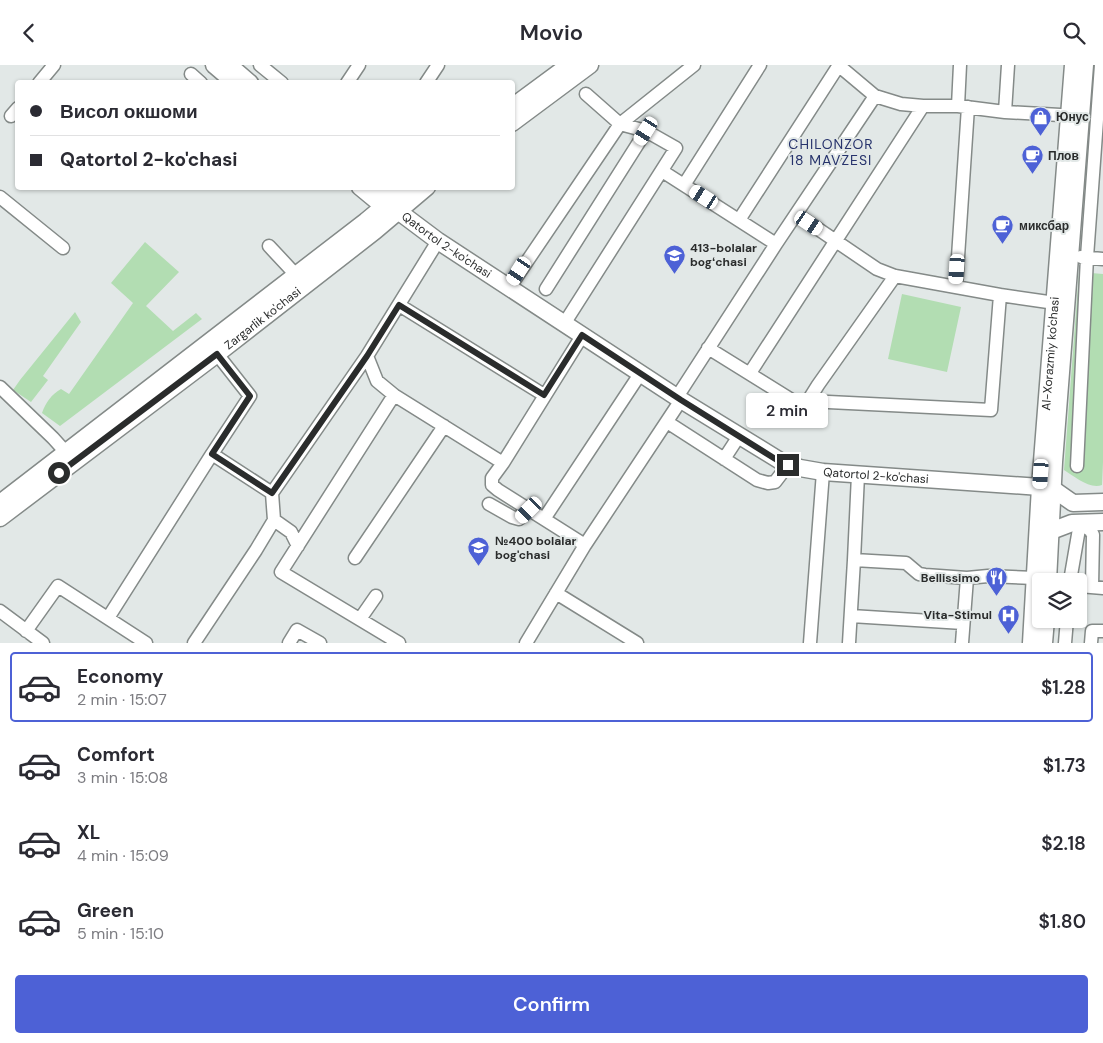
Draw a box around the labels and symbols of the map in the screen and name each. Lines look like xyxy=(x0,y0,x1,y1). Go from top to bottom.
shop icon: Юнус xyxy=(1028,105,1052,136)
place label: Юнус xyxy=(1056,109,1089,125)
car xyxy=(631,114,660,148)
district label: CHILONZOR 18 MAVZESI xyxy=(788,135,874,169)
cafe icon: Плов xyxy=(1020,144,1044,175)
place label: Плов xyxy=(1048,148,1079,164)
car xyxy=(687,183,720,211)
car xyxy=(792,208,825,238)
street label: Qatortol 2-ko'chasi xyxy=(398,209,495,282)
cafe icon: миксбар xyxy=(991,214,1015,245)
place label: миксбар xyxy=(1019,218,1069,234)
place label: 413-bolalar bogʻchasi xyxy=(690,240,757,270)
school or university icon: 413-bolalar bogʻchasi xyxy=(662,243,686,274)
car xyxy=(504,254,533,288)
car xyxy=(948,254,965,284)
street label: Zargarlik ko'chasi xyxy=(221,284,304,353)
street label: Al-Xorazmiy ko'chasi xyxy=(1038,296,1063,411)
callout: 2 min xyxy=(747,393,829,427)
route end xyxy=(777,454,799,476)
car xyxy=(1032,459,1049,489)
route start xyxy=(48,462,70,484)
street label: Qatortol 2-ko'chasi xyxy=(823,464,929,487)
car xyxy=(513,494,544,526)
place label: №400 bolalar bog'chasi xyxy=(495,533,577,563)
school or university icon: №400 bolalar bog'chasi xyxy=(467,536,491,567)
restaurant icon: Bellissimo xyxy=(984,566,1008,597)
place label: Bellissimo xyxy=(921,570,980,586)
hospital icon: Vita-Stimul xyxy=(996,603,1020,634)
place label: Vita-Stimul xyxy=(923,607,992,623)

